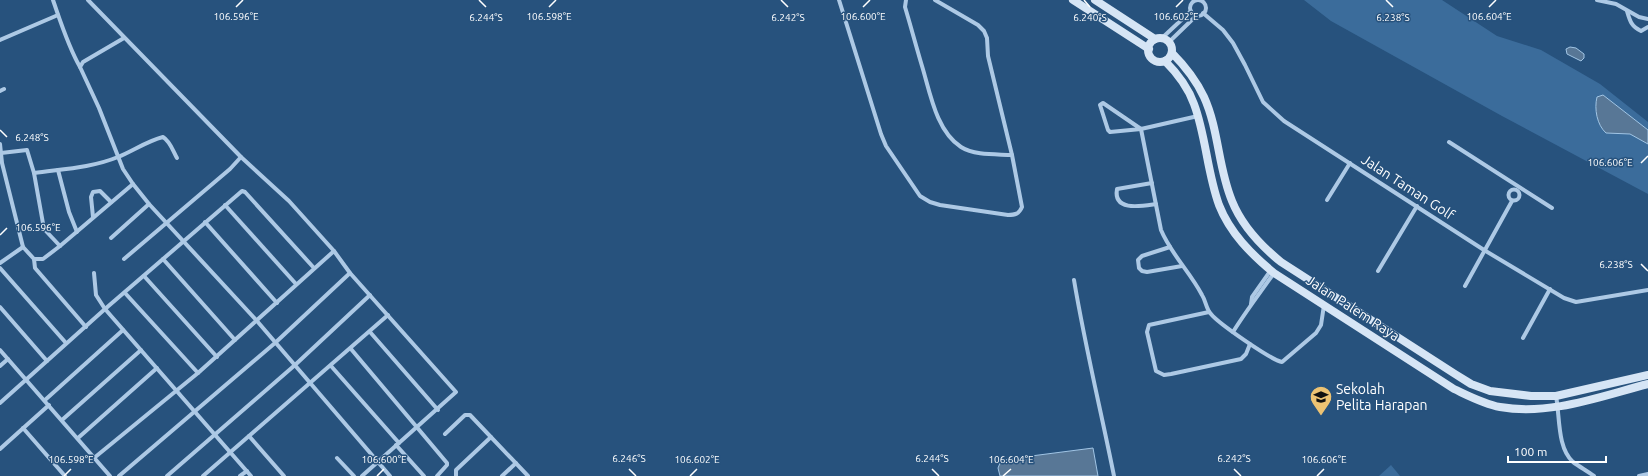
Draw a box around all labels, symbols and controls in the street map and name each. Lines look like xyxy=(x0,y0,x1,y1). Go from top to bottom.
text: 106.596°E xyxy=(213,11,259,22)
text: 106.598°E xyxy=(526,11,572,22)
text: 106.600°E xyxy=(840,11,886,22)
text: 106.602°E xyxy=(1153,11,1199,22)
text: 106.604°E xyxy=(1466,11,1512,22)
text: 6.244°S xyxy=(469,12,503,23)
text: 6.242°S xyxy=(771,12,805,23)
text: 6.240°S xyxy=(1073,12,1107,23)
text: 6.238°S xyxy=(1376,12,1410,23)
text: 6.248°S xyxy=(15,132,49,143)
street label: Jalan Taman Golf xyxy=(1359,151,1458,223)
text: 106.606°E xyxy=(1587,157,1633,168)
text: 106.596°E xyxy=(15,222,61,233)
text: 6.238°S xyxy=(1599,259,1633,270)
street label: Jalan Palem Raya xyxy=(1303,272,1403,344)
place label: Sekolah Pelita Harapan xyxy=(1336,381,1428,413)
school or university icon: Sekolah Pelita Harapan xyxy=(1308,384,1334,417)
scale bar xyxy=(1508,438,1606,464)
text: 100 m xyxy=(1514,445,1547,458)
text: 6.246°S xyxy=(612,453,646,464)
text: 6.244°S xyxy=(915,453,949,464)
text: 6.242°S xyxy=(1217,453,1251,464)
text: 106.598°E xyxy=(48,454,94,465)
text: 106.600°E xyxy=(361,454,407,465)
text: 106.602°E xyxy=(674,454,720,465)
text: 106.604°E xyxy=(988,454,1034,465)
text: 106.606°E xyxy=(1301,454,1347,465)

